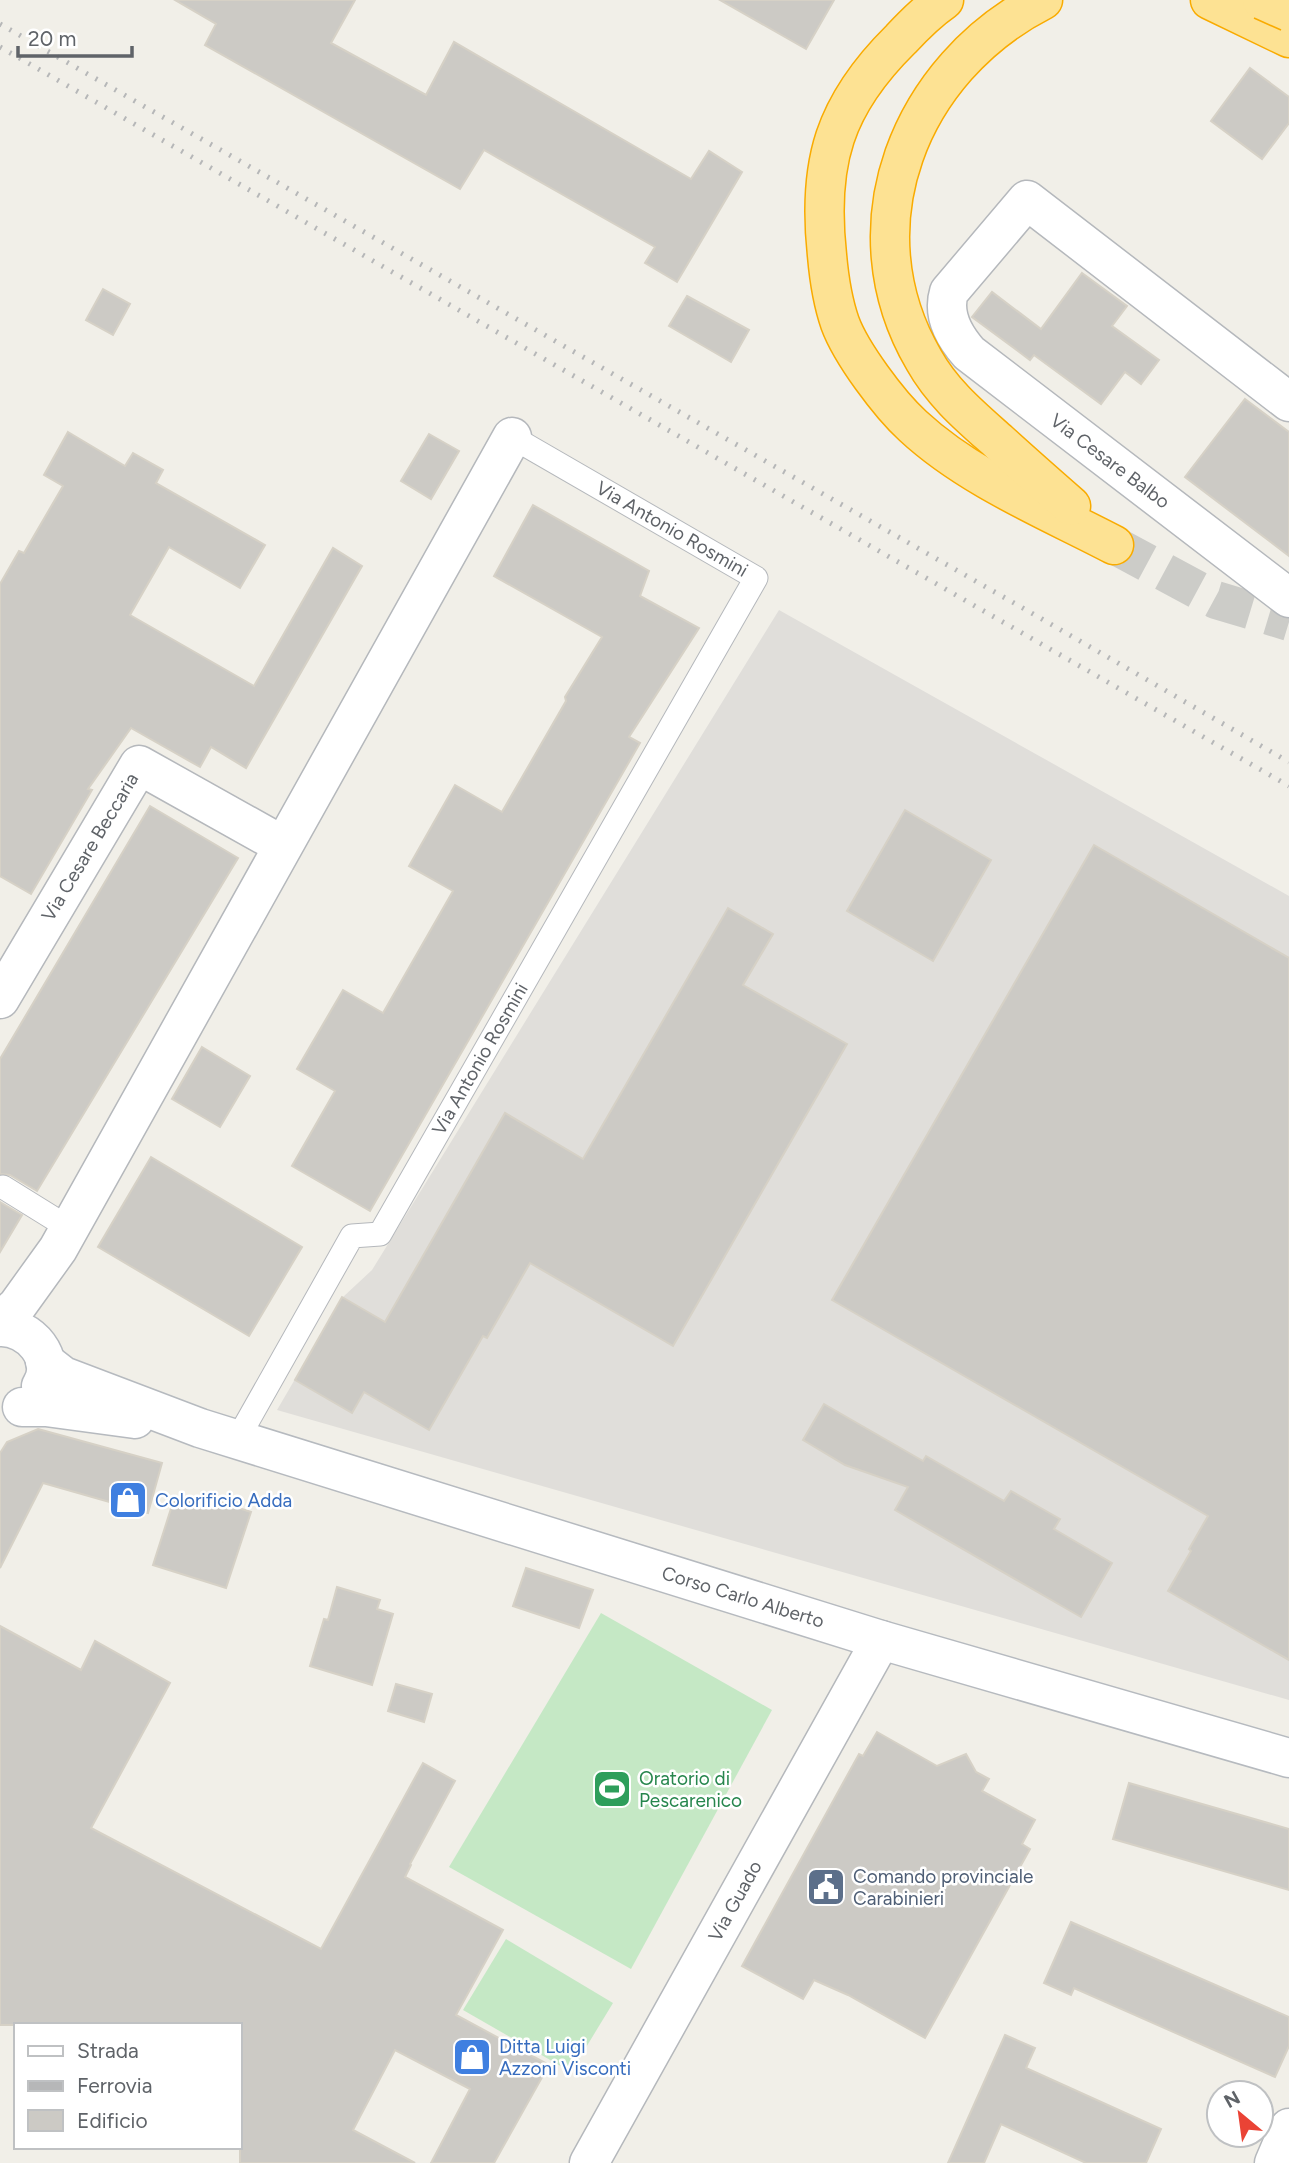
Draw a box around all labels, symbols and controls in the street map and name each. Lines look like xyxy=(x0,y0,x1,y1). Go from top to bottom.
scale bar xyxy=(18,14,131,58)
text: 20 m xyxy=(28,26,76,51)
street label: Via Cesare Balbo xyxy=(1046,409,1174,513)
street label: Via Antonio Rosmini xyxy=(592,476,752,582)
street label: Via Cesare Beccaria xyxy=(37,769,143,925)
street label: Via Antonio Rosmini xyxy=(427,979,533,1139)
shop icon: Colorificio Adda xyxy=(107,1479,149,1521)
place label: Colorificio Adda xyxy=(155,1489,292,1512)
street label: Corso Carlo Alberto xyxy=(659,1561,827,1633)
place label: Oratorio di Pescarenico xyxy=(639,1767,742,1812)
sports icon: Oratorio di Pescarenico xyxy=(591,1768,633,1810)
street label: Via Guado xyxy=(703,1857,767,1945)
place label: Comando provinciale Carabinieri xyxy=(853,1865,1033,1910)
public building icon: Comando provinciale Carabinieri xyxy=(805,1866,847,1908)
legend xyxy=(14,2023,242,2149)
place label: Ditta Luigi Azzoni Visconti xyxy=(499,2035,631,2080)
shop icon: Ditta Luigi Azzoni Visconti xyxy=(451,2036,493,2078)
text: Strada xyxy=(77,2038,139,2063)
text: Ferrovia xyxy=(77,2073,152,2098)
north arrow xyxy=(1205,2079,1275,2149)
text: N xyxy=(1220,2086,1244,2113)
text: Edificio xyxy=(77,2108,148,2133)

